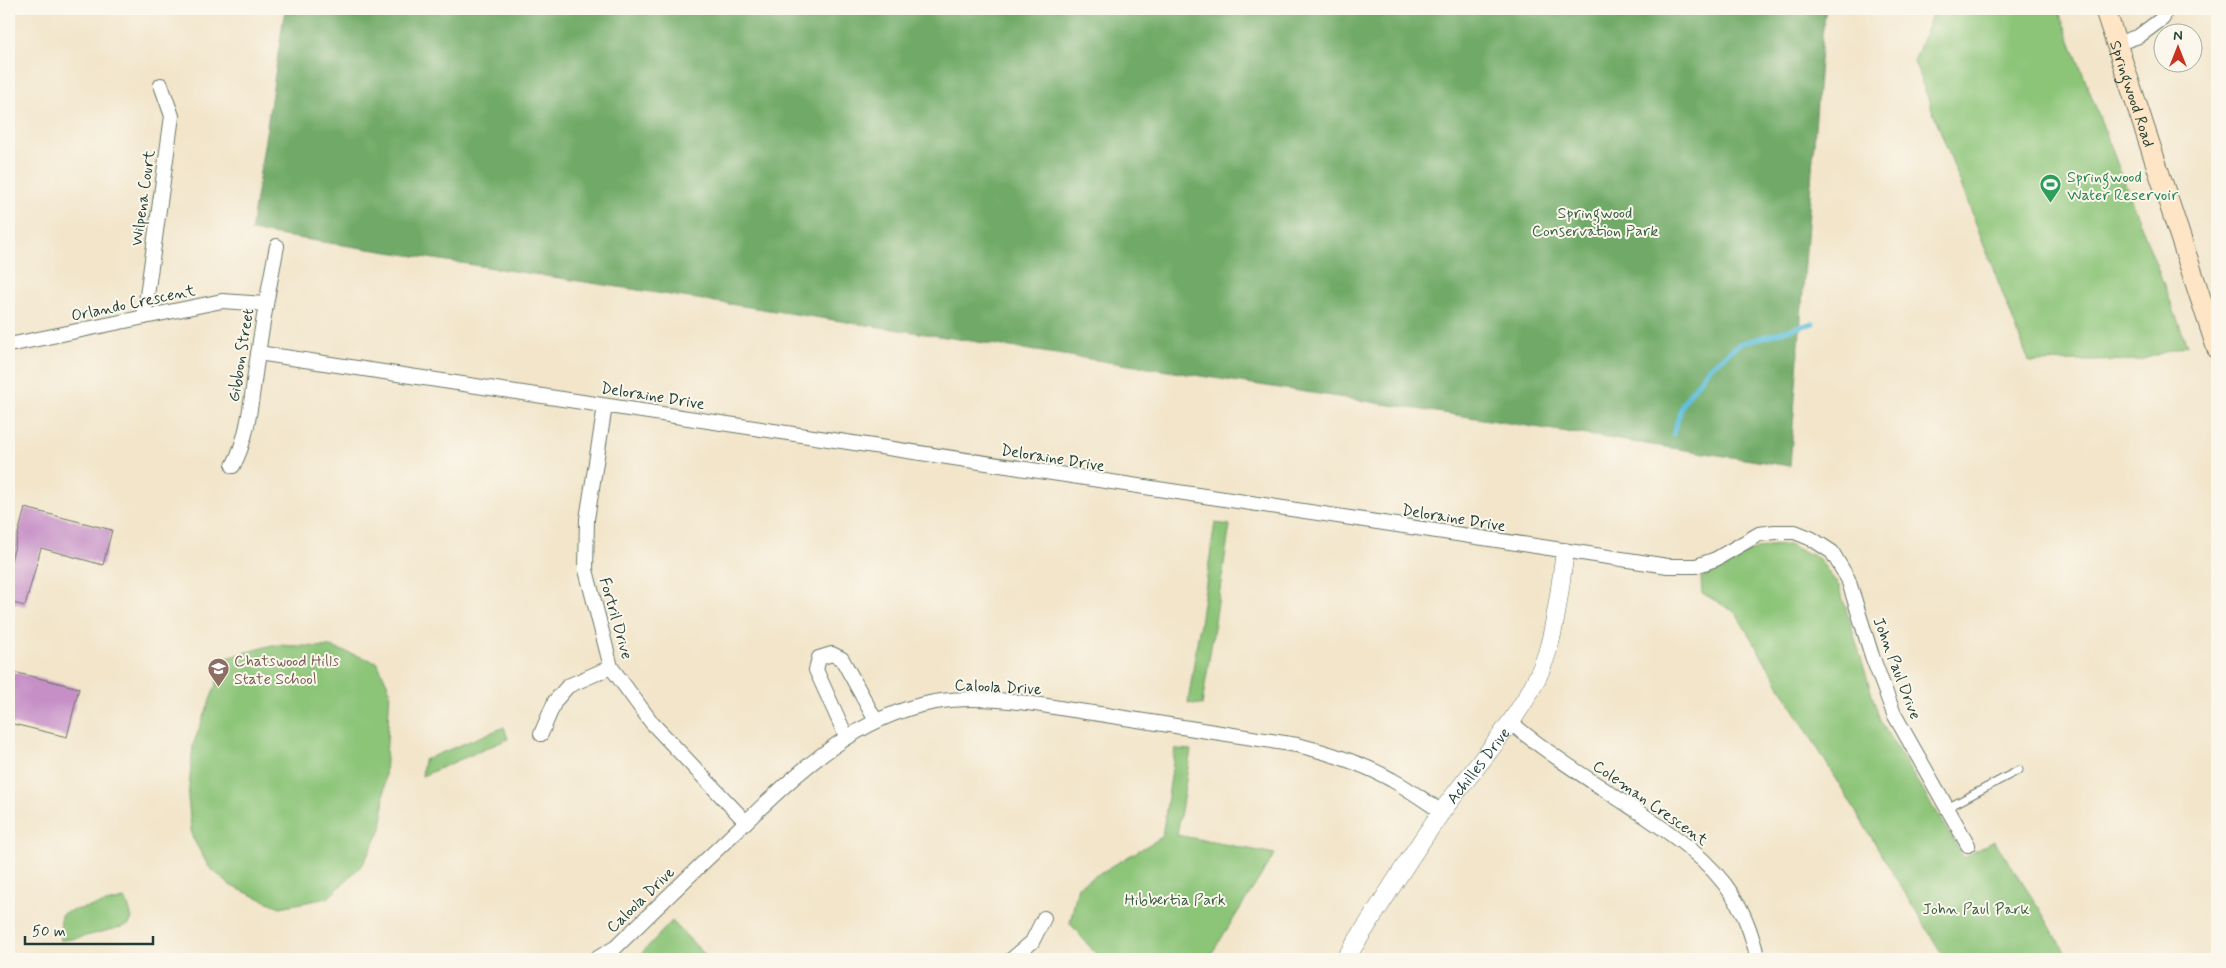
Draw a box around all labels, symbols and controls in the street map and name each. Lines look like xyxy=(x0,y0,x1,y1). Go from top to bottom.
north arrow xyxy=(2154,22,2204,72)
text: N xyxy=(2173,27,2183,45)
street label: Springwood Road xyxy=(2104,38,2159,150)
street label: Wilpena Court xyxy=(126,148,161,248)
place label: Springwood Water Reservoir xyxy=(2067,167,2178,206)
sports icon: Springwood Water Reservoir xyxy=(2039,173,2063,204)
park label: Springwood Conservation Park xyxy=(1532,203,1658,242)
street label: Orlando Crescent xyxy=(69,280,198,327)
street label: Gibbon Street xyxy=(224,307,259,404)
street label: Deloraine Drive xyxy=(599,378,706,415)
street label: Deloraine Drive xyxy=(999,440,1106,477)
street label: Deloraine Drive xyxy=(1400,500,1507,537)
street label: Fortril Drive xyxy=(594,575,637,662)
street label: John Paul Drive xyxy=(1867,614,1926,723)
place label: Chatswood Hills State School xyxy=(234,651,339,690)
school or university icon: Chatswood Hills State School xyxy=(206,657,230,688)
street label: Caloola Drive xyxy=(954,675,1042,700)
street label: Achilles Drive xyxy=(1442,724,1515,809)
street label: Coleman Crescent xyxy=(1588,756,1712,851)
street label: Caloola Drive xyxy=(602,862,680,938)
park label: Hibbertia Park xyxy=(1124,890,1226,911)
park label: John Paul Park xyxy=(1922,899,2030,920)
scale bar xyxy=(25,913,152,945)
text: 50 m xyxy=(32,922,66,942)

